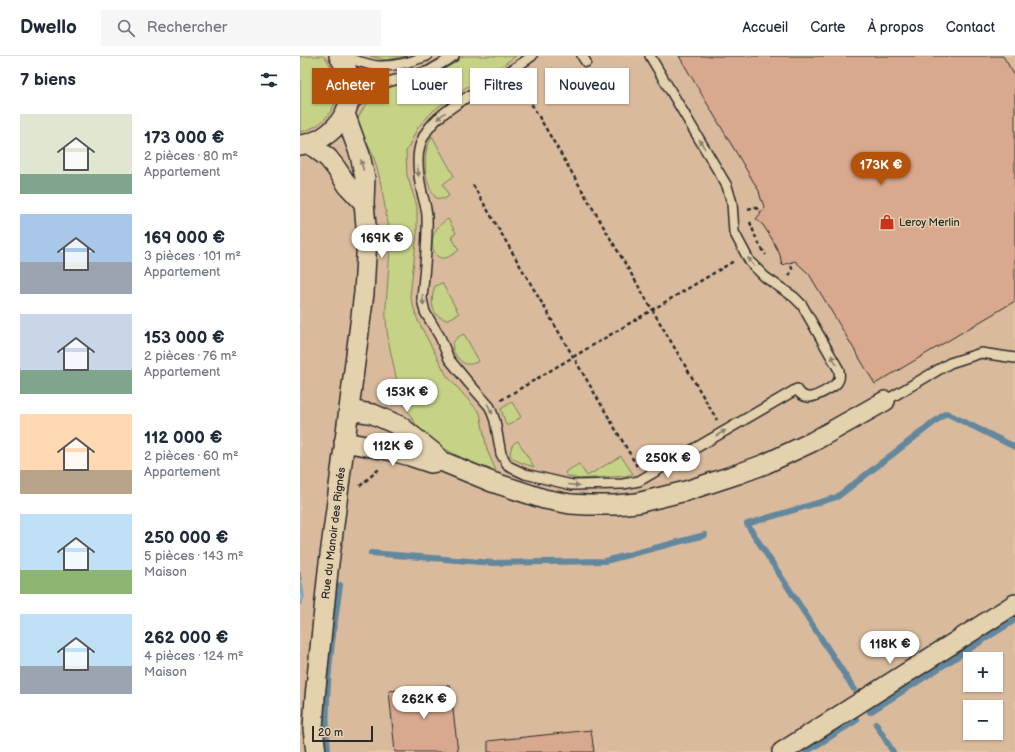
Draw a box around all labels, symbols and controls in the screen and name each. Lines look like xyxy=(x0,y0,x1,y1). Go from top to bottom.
search box xyxy=(101,10,381,46)
text: Dwello xyxy=(20,16,77,39)
icon: search xyxy=(115,17,137,39)
text: Rechercher xyxy=(147,18,227,37)
text: Accueil xyxy=(742,19,788,36)
text: Carte xyxy=(810,19,845,36)
text: À propos xyxy=(867,19,924,36)
text: Contact xyxy=(946,19,995,36)
chip: Acheter xyxy=(312,68,389,104)
chip: Louer xyxy=(397,68,462,104)
chip: Filtres xyxy=(470,68,537,104)
chip: Nouveau xyxy=(545,68,629,104)
icon: filters xyxy=(258,69,280,91)
text: 7 biens xyxy=(20,70,76,90)
one-way arrow xyxy=(436,111,447,120)
text: 173 000 € xyxy=(144,128,224,148)
icon: home xyxy=(52,130,100,178)
one-way arrow xyxy=(699,138,706,150)
text: 2 pièces · 80 m² xyxy=(144,148,238,164)
pin: 173K € xyxy=(848,152,914,186)
text: 173K € xyxy=(860,157,902,173)
one-way arrow xyxy=(359,158,365,170)
text: Appartement xyxy=(144,164,220,180)
one-way arrow xyxy=(415,165,421,177)
shop icon: Leroy Merlin xyxy=(878,213,896,231)
place label: Leroy Merlin xyxy=(899,216,960,229)
pin: 169K € xyxy=(349,225,415,259)
text: 169 000 € xyxy=(144,228,225,248)
icon: home xyxy=(52,230,100,278)
text: 169K € xyxy=(360,230,404,246)
text: 3 pièces · 101 m² xyxy=(144,248,241,264)
one-way arrow xyxy=(747,256,755,267)
text: Appartement xyxy=(144,264,220,280)
one-way arrow xyxy=(420,294,427,306)
text: 153 000 € xyxy=(144,328,225,348)
icon: home xyxy=(52,330,100,378)
text: 2 pièces · 76 m² xyxy=(144,348,237,364)
one-way arrow xyxy=(830,354,837,366)
text: Appartement xyxy=(144,364,220,380)
pin: 153K € xyxy=(374,379,440,413)
text: 153K € xyxy=(386,384,428,400)
one-way arrow xyxy=(487,403,493,415)
text: 112 000 € xyxy=(144,428,222,448)
one-way arrow xyxy=(715,429,727,436)
icon: home xyxy=(52,430,100,478)
pin: 112K € xyxy=(360,433,426,467)
text: 112K € xyxy=(373,438,413,454)
pin: 250K € xyxy=(635,445,701,479)
text: 2 pièces · 60 m² xyxy=(144,448,239,464)
text: 250K € xyxy=(645,450,691,466)
text: Appartement xyxy=(144,464,220,480)
street label: Rue du Manoir des Rignés xyxy=(319,466,348,600)
one-way arrow xyxy=(568,482,580,488)
text: 250 000 € xyxy=(144,528,228,548)
icon: home xyxy=(52,530,100,578)
text: 5 pièces · 143 m² xyxy=(144,548,244,564)
text: Maison xyxy=(144,564,187,580)
text: 262 000 € xyxy=(144,628,228,648)
icon: home xyxy=(52,630,100,678)
pin: 118K € xyxy=(857,631,923,665)
text: 118K € xyxy=(870,636,910,652)
text: 4 pièces · 124 m² xyxy=(144,648,244,664)
map controls xyxy=(963,652,1003,740)
button: + xyxy=(963,652,1003,692)
text: Maison xyxy=(144,664,187,680)
pin: 262K € xyxy=(391,686,457,720)
text: 262K € xyxy=(401,691,447,707)
button: − xyxy=(963,700,1003,740)
scale bar xyxy=(312,724,373,743)
text: 20 m xyxy=(318,726,343,739)

